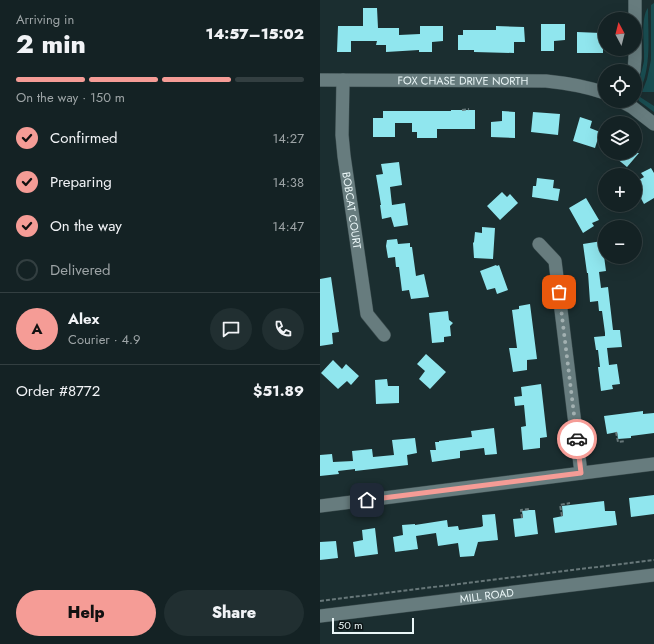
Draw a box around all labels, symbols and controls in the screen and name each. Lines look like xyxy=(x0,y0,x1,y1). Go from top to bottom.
text: Arriving in xyxy=(16,10,74,29)
north arrow xyxy=(598,12,642,56)
map controls xyxy=(598,12,642,264)
text: 14:57–15:02 xyxy=(205,23,304,45)
text: 2 min xyxy=(16,25,86,63)
button: locate xyxy=(598,64,642,108)
street label: FOX CHASE DRIVE NORTH xyxy=(398,72,528,89)
text: On the way · 150 m xyxy=(16,88,125,107)
button: layers xyxy=(598,116,642,160)
icon: check xyxy=(16,127,38,149)
text: Confirmed xyxy=(50,127,118,149)
text: 14:27 xyxy=(272,129,304,148)
button: + xyxy=(598,168,642,212)
icon: check xyxy=(16,171,38,193)
text: Preparing xyxy=(50,171,112,193)
street label: BOBCAT COURT xyxy=(338,171,365,250)
text: 14:38 xyxy=(272,173,304,192)
icon: check xyxy=(16,215,38,237)
text: On the way xyxy=(50,215,122,237)
text: 14:47 xyxy=(272,217,304,236)
button: − xyxy=(598,220,642,264)
text: Delivered xyxy=(50,259,111,281)
pin xyxy=(542,275,576,309)
icon: bag xyxy=(548,281,570,303)
text: Alex xyxy=(68,308,99,330)
button: chat xyxy=(210,308,252,350)
button: phone xyxy=(262,308,304,350)
text: A xyxy=(31,318,43,340)
text: Courier · 4.9 xyxy=(68,330,141,349)
text: Order #8772 xyxy=(16,380,100,402)
text: $51.89 xyxy=(253,380,304,402)
courier xyxy=(557,419,597,459)
icon: car xyxy=(566,428,588,450)
pin xyxy=(350,483,384,517)
icon: home xyxy=(356,489,378,511)
street label: MILL ROAD xyxy=(459,584,515,607)
button: Help xyxy=(16,590,156,636)
button: Share xyxy=(164,590,304,636)
scale bar xyxy=(332,616,414,635)
text: 50 m xyxy=(338,617,363,633)

